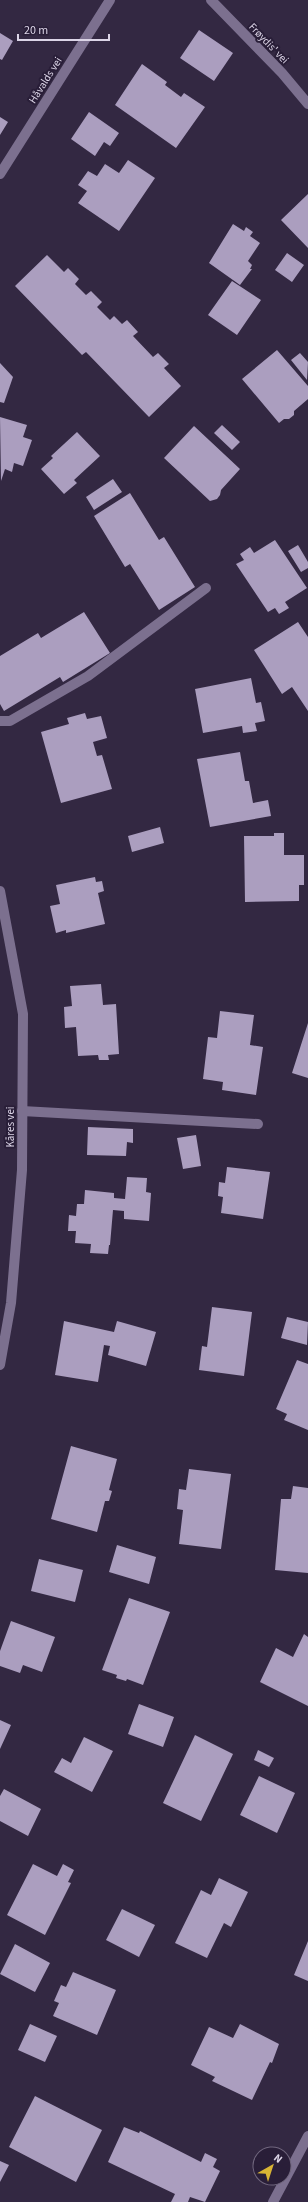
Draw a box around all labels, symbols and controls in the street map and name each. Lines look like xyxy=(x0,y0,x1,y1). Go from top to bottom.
scale bar xyxy=(18,16,109,42)
street label: Frøydis' vei xyxy=(245,20,292,67)
text: 20 m xyxy=(24,22,48,39)
street label: Håvalds vei xyxy=(25,54,66,106)
street label: Kåres vei xyxy=(3,1106,18,1148)
north arrow xyxy=(252,2146,292,2186)
text: N xyxy=(270,2150,286,2167)

